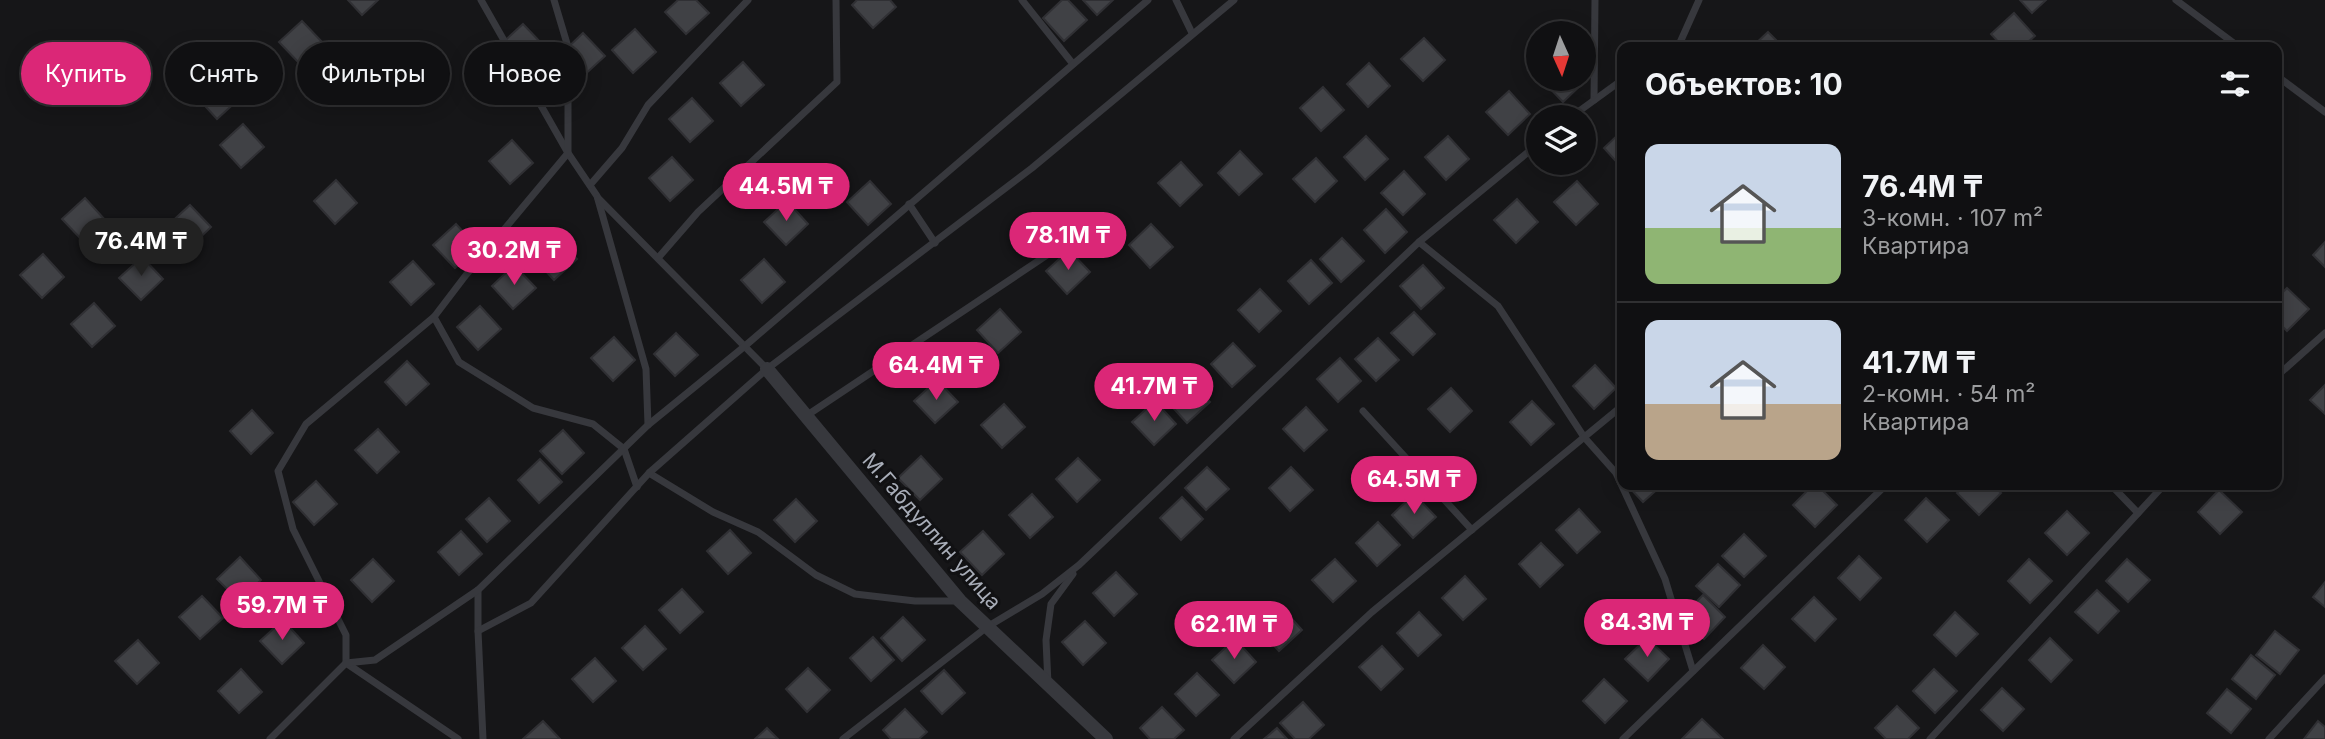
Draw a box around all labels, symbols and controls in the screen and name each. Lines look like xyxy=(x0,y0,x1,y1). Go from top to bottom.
north arrow xyxy=(1526,21,1596,91)
map controls xyxy=(1526,21,1596,175)
chip: Купить xyxy=(21,42,151,105)
chip: Снять xyxy=(165,42,283,105)
chip: Фильтры xyxy=(297,42,450,105)
chip: Новое xyxy=(464,42,586,105)
icon: filters xyxy=(2216,65,2254,103)
text: Объектов: 10 xyxy=(1645,66,1843,102)
button: layers xyxy=(1526,105,1596,175)
pin: 44.5M ₸ xyxy=(721,164,851,223)
text: 76.4M ₸ xyxy=(1862,168,1983,204)
text: 44.5M ₸ xyxy=(739,172,833,200)
icon: home xyxy=(1701,172,1785,256)
text: 3-комн. · 107 m² xyxy=(1862,204,2043,232)
pin: 78.1M ₸ xyxy=(1003,212,1133,272)
pin: 76.4M ₸ xyxy=(76,218,206,278)
text: 78.1M ₸ xyxy=(1025,221,1111,249)
text: 76.4M ₸ xyxy=(95,227,187,255)
pin: 30.2M ₸ xyxy=(449,228,579,287)
text: Квартира xyxy=(1862,232,1969,260)
text: 30.2M ₸ xyxy=(467,236,561,264)
pin: 64.4M ₸ xyxy=(871,342,1001,402)
text: 41.7M ₸ xyxy=(1862,344,1976,380)
icon: home xyxy=(1701,348,1785,432)
text: 64.4M ₸ xyxy=(888,351,984,379)
pin: 41.7M ₸ xyxy=(1089,364,1219,423)
text: 41.7M ₸ xyxy=(1110,372,1198,400)
text: 2-комн. · 54 m² xyxy=(1862,380,2035,408)
text: Квартира xyxy=(1862,408,1969,436)
street label: М.Габдуллин улица xyxy=(857,448,1007,614)
pin: 64.5M ₸ xyxy=(1349,456,1479,516)
text: 64.5M ₸ xyxy=(1367,465,1461,493)
pin: 59.7M ₸ xyxy=(217,582,347,642)
text: 59.7M ₸ xyxy=(236,591,328,619)
pin: 84.3M ₸ xyxy=(1582,600,1712,659)
pin: 62.1M ₸ xyxy=(1169,602,1299,661)
text: 84.3M ₸ xyxy=(1600,608,1694,636)
text: 62.1M ₸ xyxy=(1190,610,1278,638)

